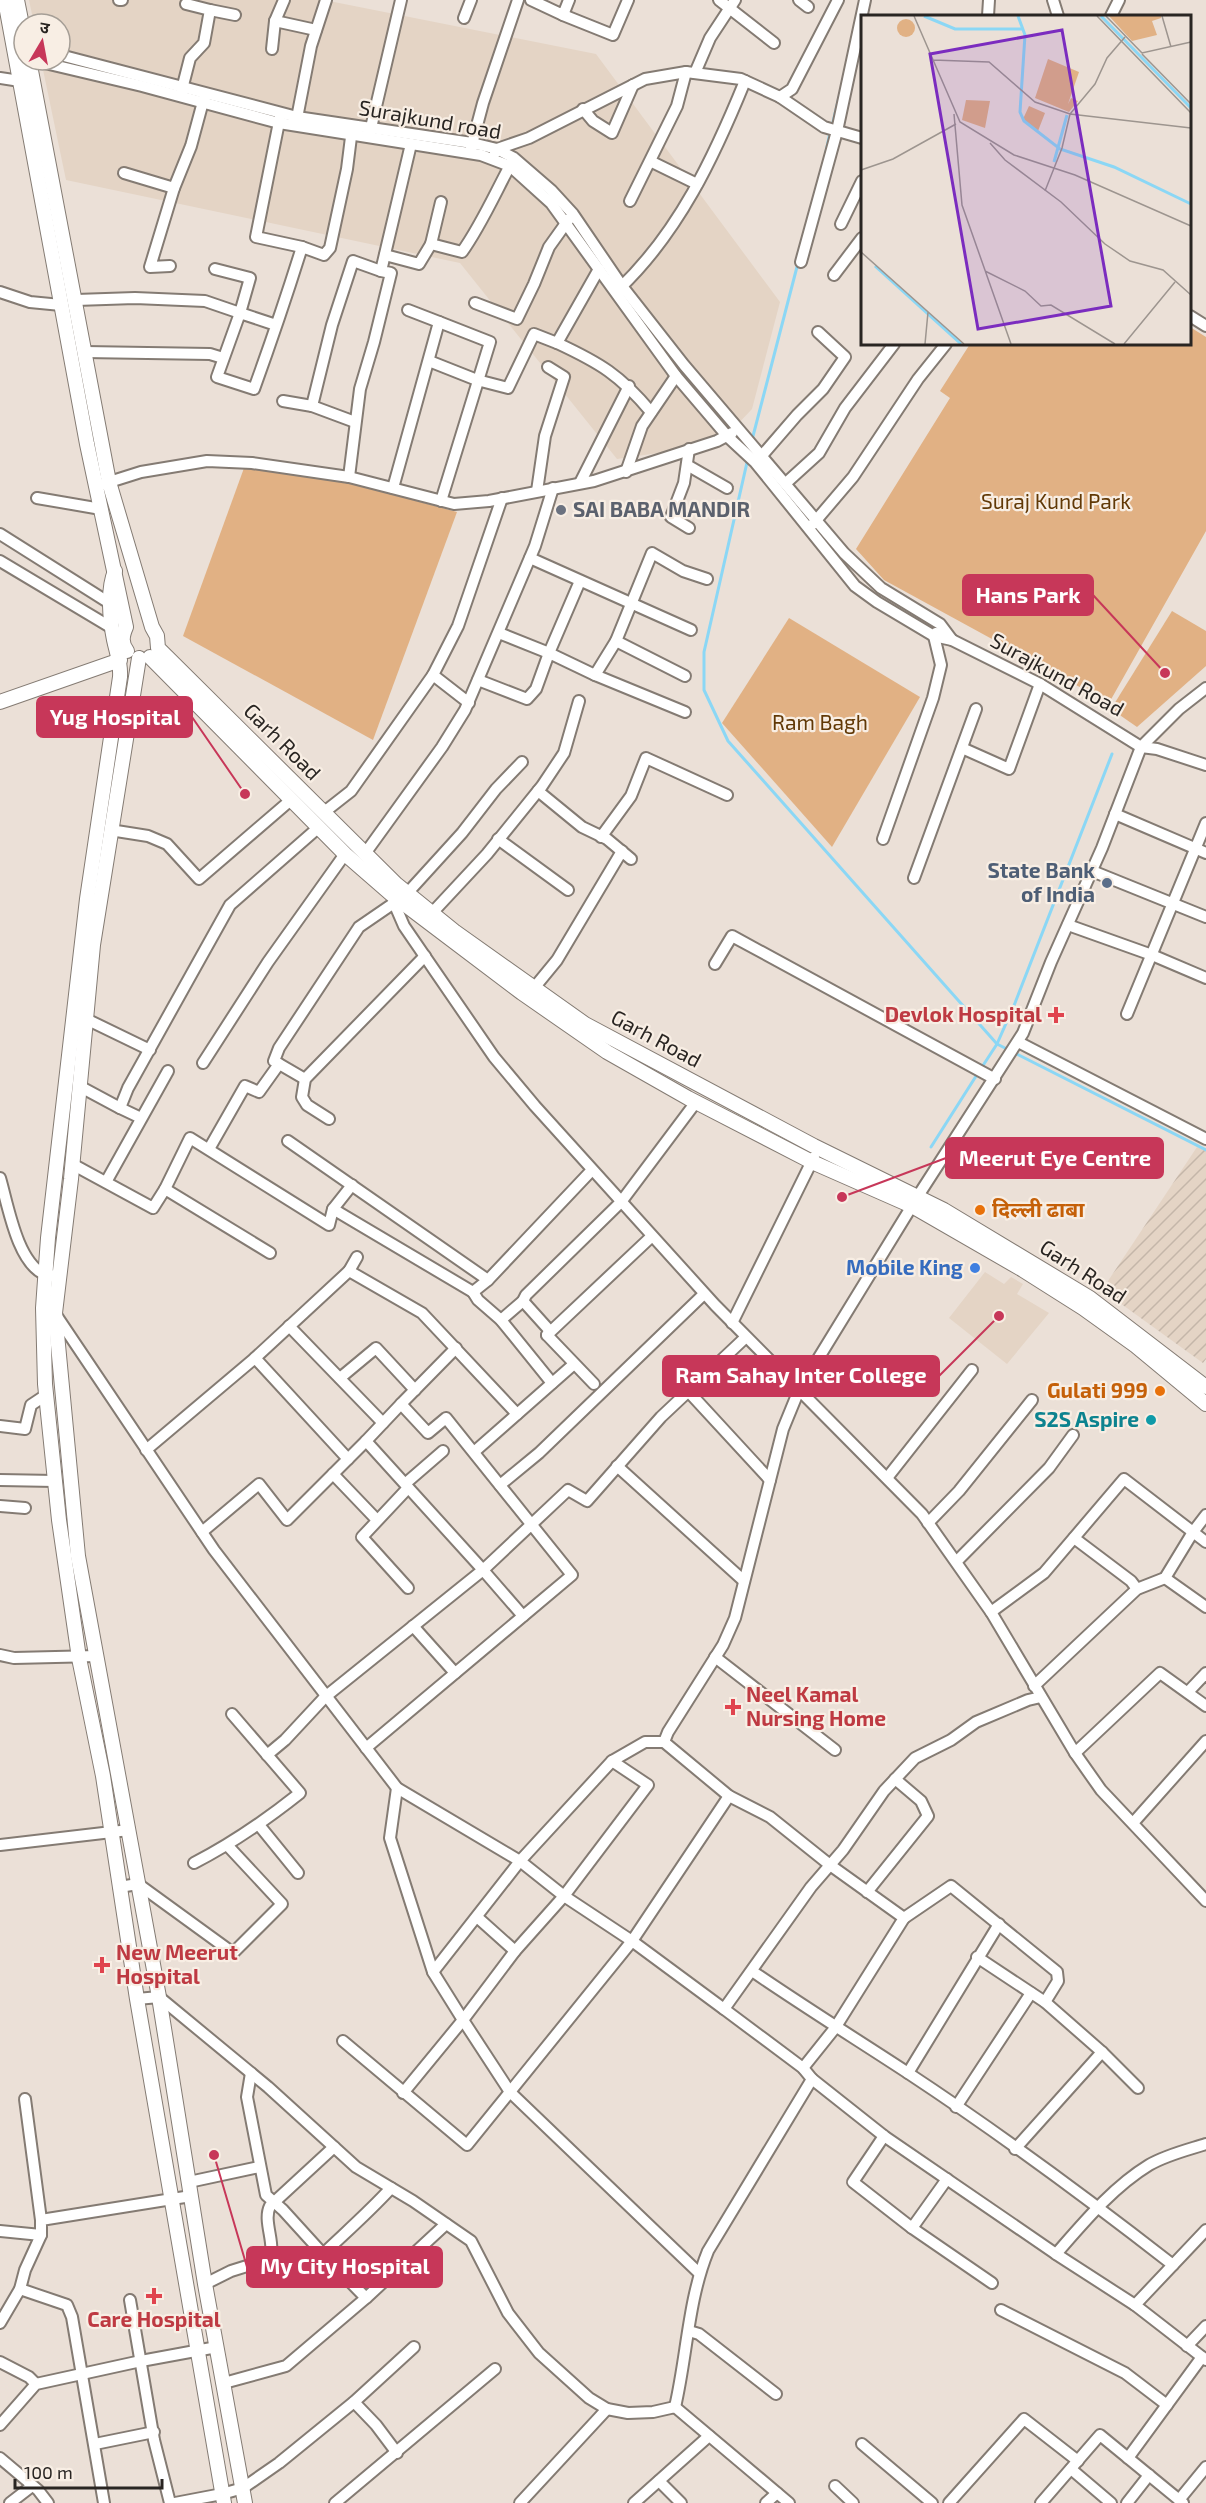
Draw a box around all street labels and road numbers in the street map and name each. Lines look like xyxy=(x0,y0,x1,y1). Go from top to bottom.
street label: Surajkund road xyxy=(357,94,503,144)
street label: Surajkund Road xyxy=(986,627,1129,722)
street label: Garh Road xyxy=(239,697,327,785)
street label: Garh Road xyxy=(607,1004,706,1072)
street label: Garh Road xyxy=(1036,1233,1132,1308)

